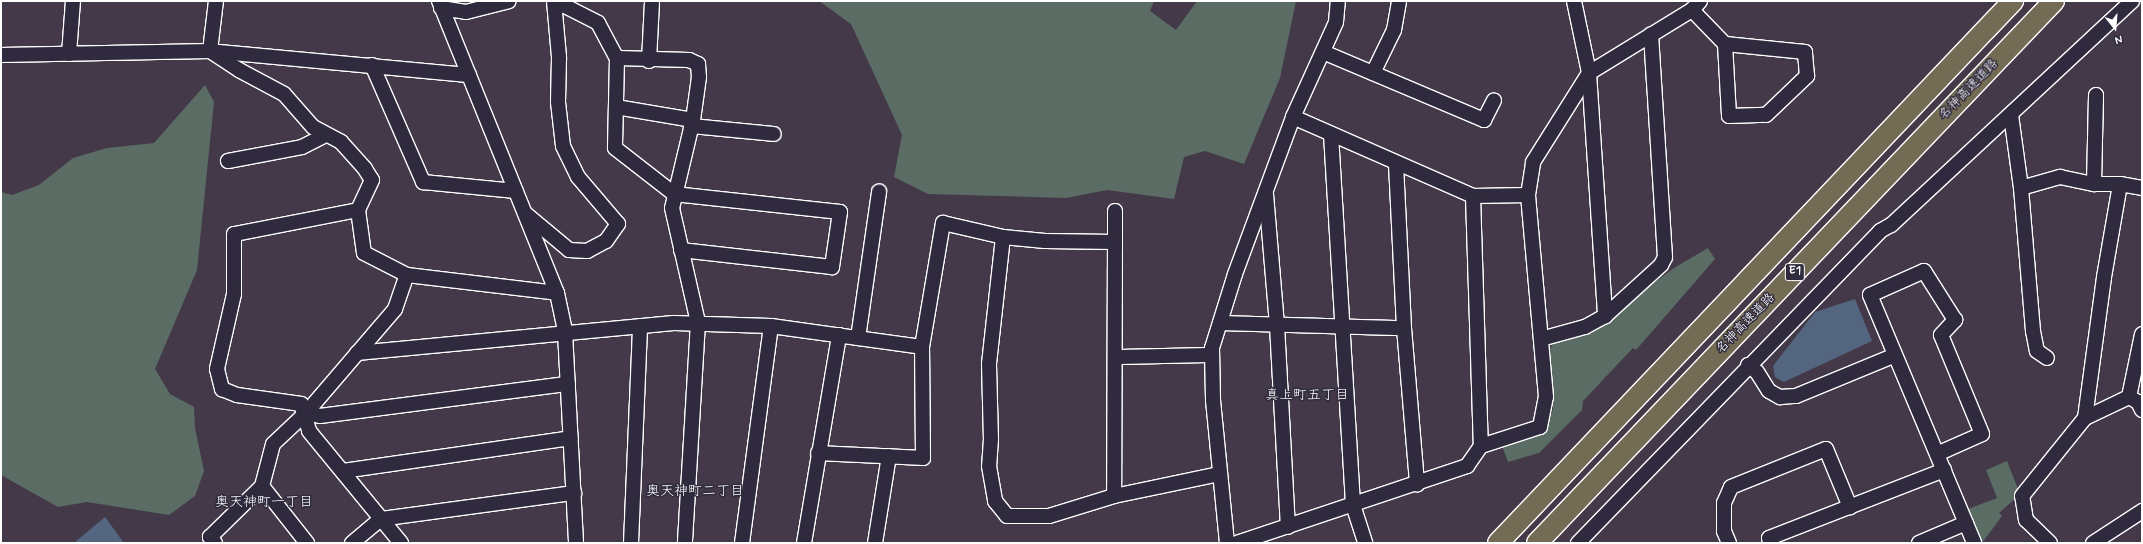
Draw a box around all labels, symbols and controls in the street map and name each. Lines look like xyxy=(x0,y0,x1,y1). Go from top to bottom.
north arrow xyxy=(2095,8,2135,48)
text: N xyxy=(2113,32,2124,47)
street label: 名神高速道路 xyxy=(1936,57,2002,123)
road number: E1 xyxy=(1784,262,1806,282)
street label: 名神高速道路 xyxy=(1713,291,1779,357)
district label: 真上町五丁目 xyxy=(1265,387,1349,403)
district label: 奥天神町二丁目 xyxy=(646,483,744,499)
district label: 奥天神町一丁目 xyxy=(215,494,313,510)

